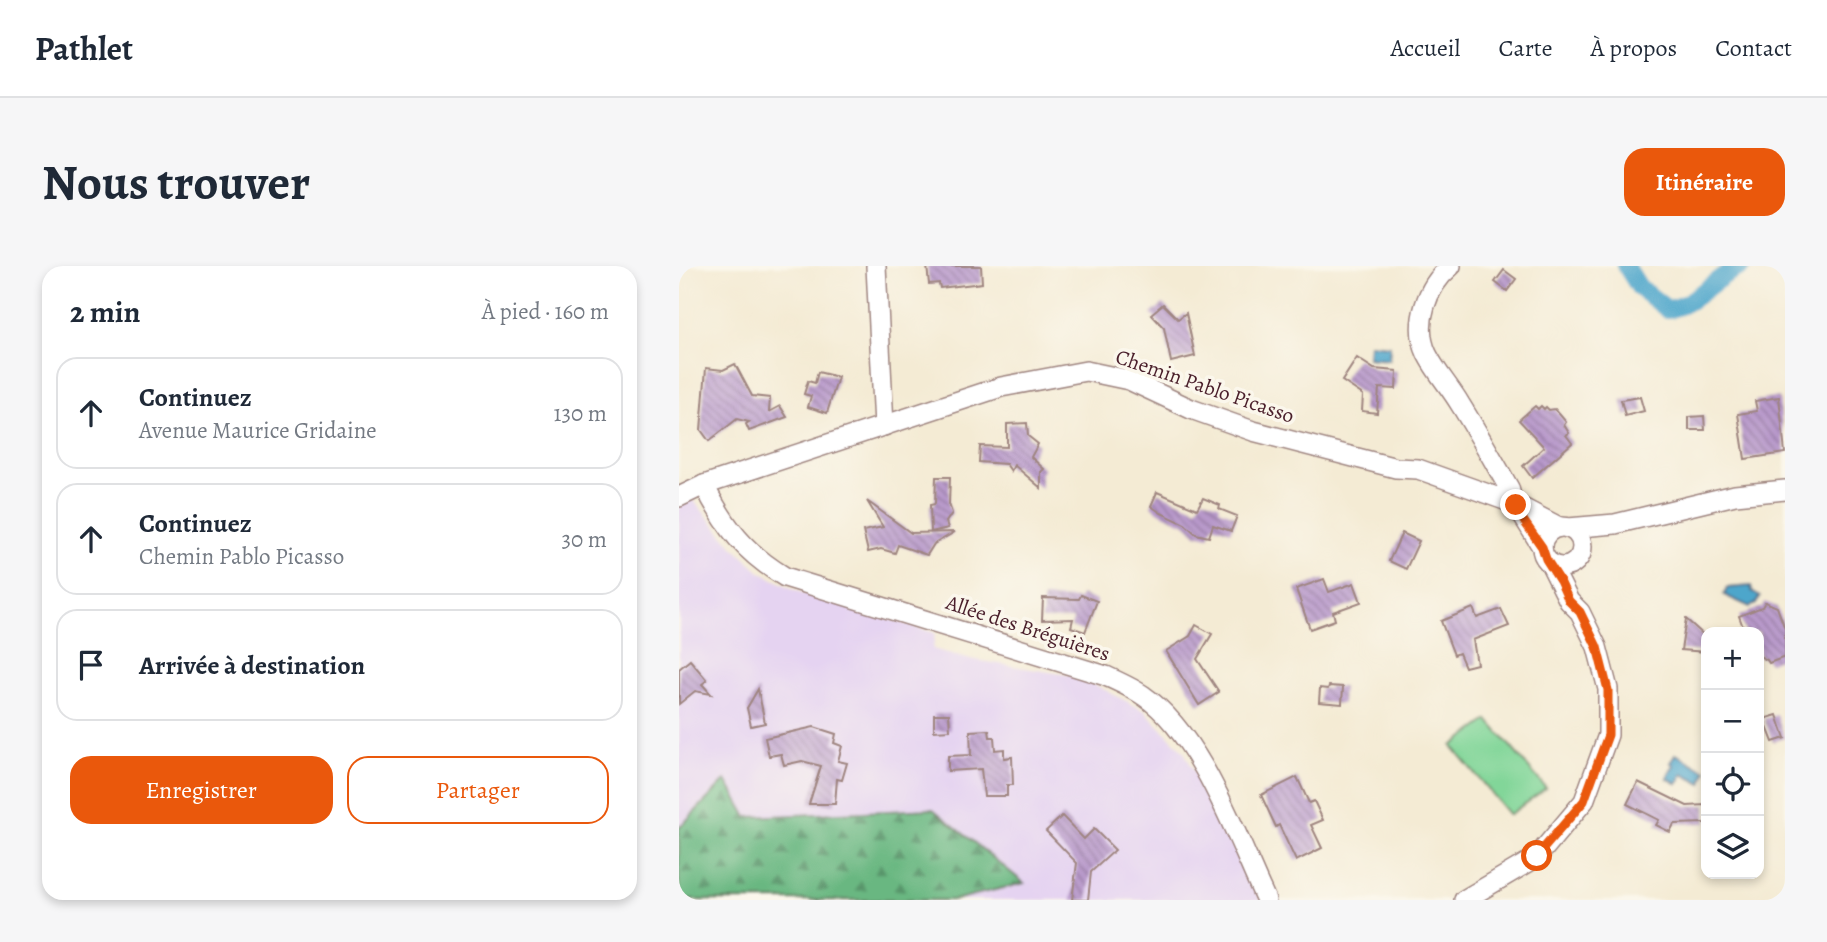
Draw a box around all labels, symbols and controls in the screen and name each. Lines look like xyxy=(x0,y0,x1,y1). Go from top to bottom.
text: Pathlet xyxy=(35,26,133,71)
text: Accueil xyxy=(1390,32,1460,64)
text: Carte xyxy=(1498,32,1553,64)
text: À propos xyxy=(1591,32,1677,64)
text: Contact xyxy=(1715,32,1792,64)
button: Itinéraire xyxy=(1624,148,1785,216)
text: Nous trouver xyxy=(42,149,310,216)
text: 2 min xyxy=(70,292,140,332)
text: À pied · 160 m xyxy=(482,296,609,327)
street label: Chemin Pablo Picasso xyxy=(1112,342,1298,430)
text: Continuez xyxy=(139,380,252,415)
icon: ahead xyxy=(72,394,110,432)
text: 130 m xyxy=(554,398,607,429)
text: Avenue Maurice Gridaine xyxy=(139,415,377,446)
route end xyxy=(1500,489,1531,520)
text: Continuez xyxy=(139,506,252,541)
icon: ahead xyxy=(72,520,110,558)
text: 30 m xyxy=(561,524,607,555)
text: Chemin Pablo Picasso xyxy=(139,541,344,572)
street label: Allée des Bréguières xyxy=(942,588,1113,668)
map controls xyxy=(1701,627,1764,879)
button: + xyxy=(1701,627,1764,690)
icon: arrive xyxy=(72,646,110,684)
text: Arrivée à destination xyxy=(139,648,365,683)
button: − xyxy=(1701,690,1764,753)
button: locate xyxy=(1701,753,1764,816)
button: Enregistrer xyxy=(70,756,333,824)
button: Partager xyxy=(347,756,609,824)
button: layers xyxy=(1701,816,1764,879)
route start xyxy=(1521,840,1552,871)

